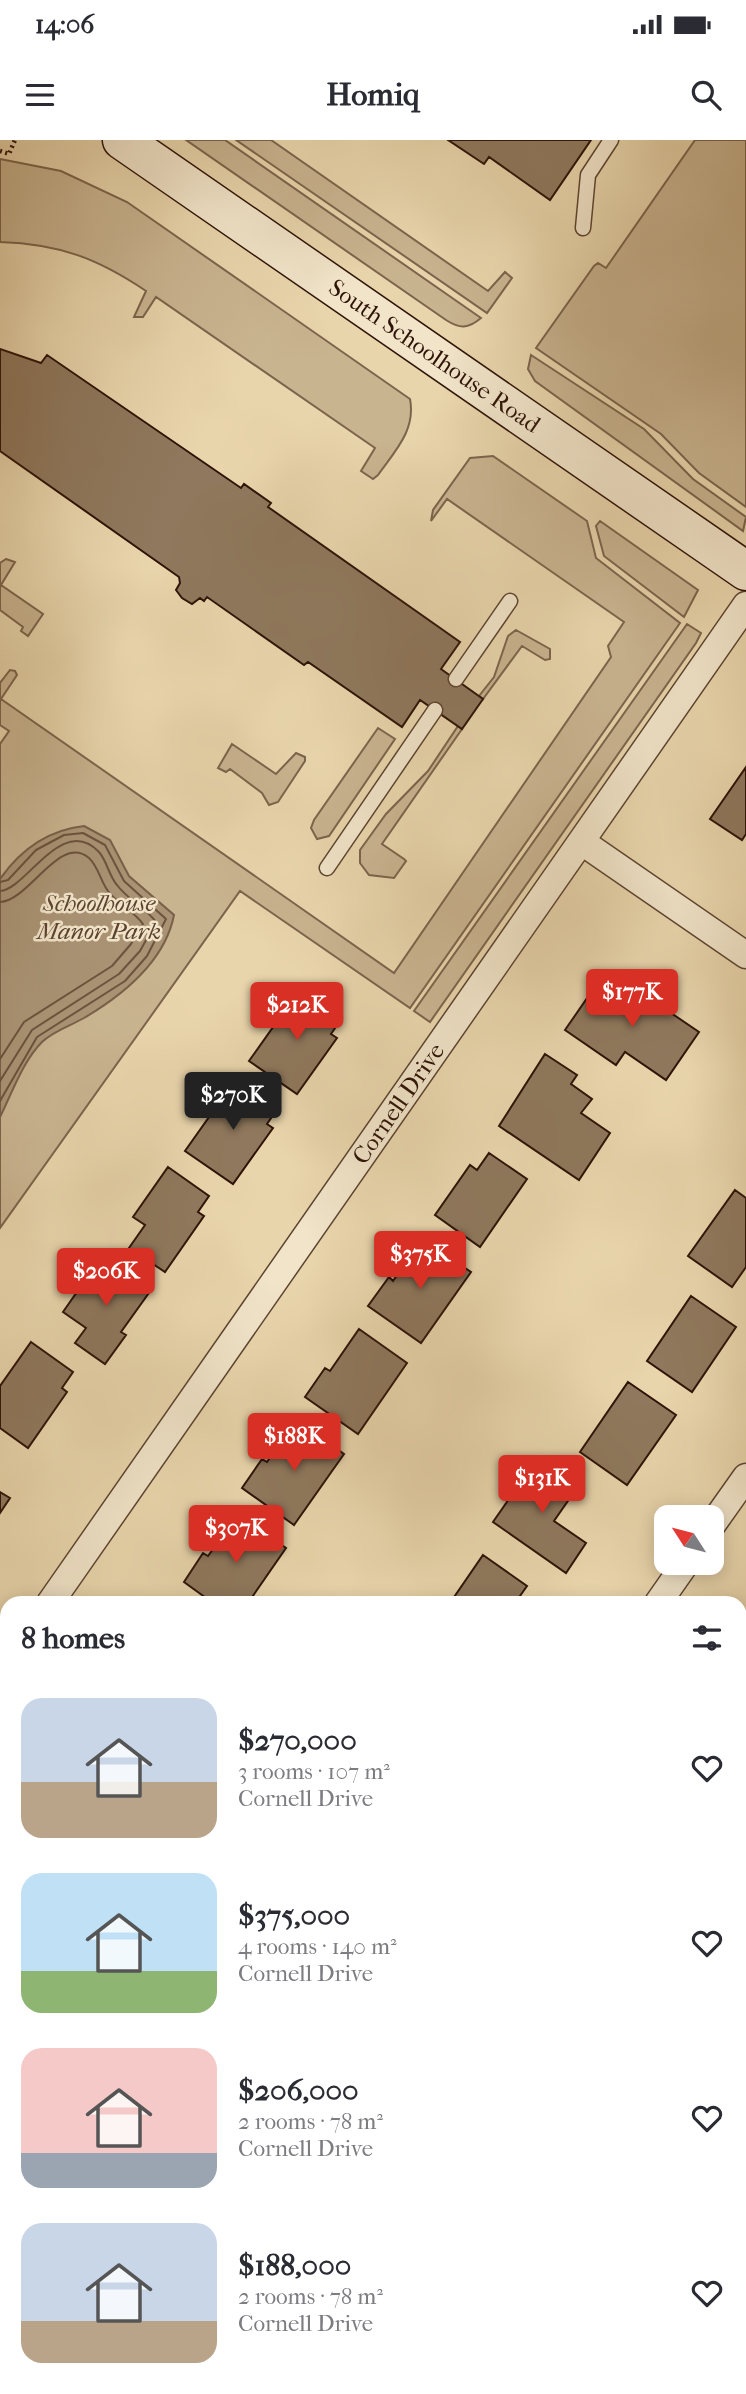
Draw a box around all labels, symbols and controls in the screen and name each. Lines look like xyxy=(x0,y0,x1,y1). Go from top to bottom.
text: 14:06 xyxy=(35,9,94,40)
icon: menu xyxy=(21,76,59,114)
text: Homiq xyxy=(326,76,420,113)
icon: search xyxy=(687,76,725,114)
street label: South Schoolhouse Road xyxy=(324,273,546,439)
park label: Schoolhouse Manor Park xyxy=(35,889,161,945)
pin: $177K xyxy=(583,970,681,1029)
text: $177K xyxy=(602,978,662,1005)
pin: $212K xyxy=(248,982,346,1042)
text: $212K xyxy=(266,991,328,1018)
street label: Cornell Drive xyxy=(347,1037,450,1169)
pin: $270K xyxy=(184,1072,282,1132)
text: $270K xyxy=(201,1081,265,1108)
pin: $375K xyxy=(371,1232,469,1291)
text: $375K xyxy=(390,1240,450,1267)
pin: $206K xyxy=(57,1248,155,1308)
text: $206K xyxy=(73,1257,139,1284)
pin: $188K xyxy=(245,1414,343,1473)
text: $188K xyxy=(264,1422,324,1449)
pin: $131K xyxy=(493,1456,591,1515)
text: $131K xyxy=(514,1464,570,1491)
north arrow xyxy=(654,1505,724,1575)
map controls xyxy=(654,1505,724,1575)
pin: $307K xyxy=(187,1506,285,1565)
text: $307K xyxy=(205,1514,267,1541)
icon: filters xyxy=(688,1619,726,1657)
text: 8 homes xyxy=(21,1621,125,1656)
text: $270,000 xyxy=(238,1723,357,1758)
icon: home xyxy=(77,1726,161,1810)
icon: heart xyxy=(688,1749,726,1787)
text: 3 rooms · 107 m² xyxy=(238,1758,390,1785)
text: Cornell Drive xyxy=(238,1785,373,1812)
text: $375,000 xyxy=(238,1898,350,1933)
icon: home xyxy=(77,1901,161,1985)
icon: heart xyxy=(688,1924,726,1962)
text: 4 rooms · 140 m² xyxy=(238,1933,397,1960)
text: Cornell Drive xyxy=(238,1960,373,1987)
text: $206,000 xyxy=(238,2073,359,2108)
icon: home xyxy=(77,2076,161,2160)
icon: heart xyxy=(688,2099,726,2137)
text: 2 rooms · 78 m² xyxy=(238,2108,383,2135)
text: Cornell Drive xyxy=(238,2135,373,2162)
text: $188,000 xyxy=(238,2248,351,2283)
icon: home xyxy=(77,2251,161,2335)
icon: heart xyxy=(688,2274,726,2312)
text: 2 rooms · 78 m² xyxy=(238,2283,383,2310)
text: Cornell Drive xyxy=(238,2310,373,2337)

